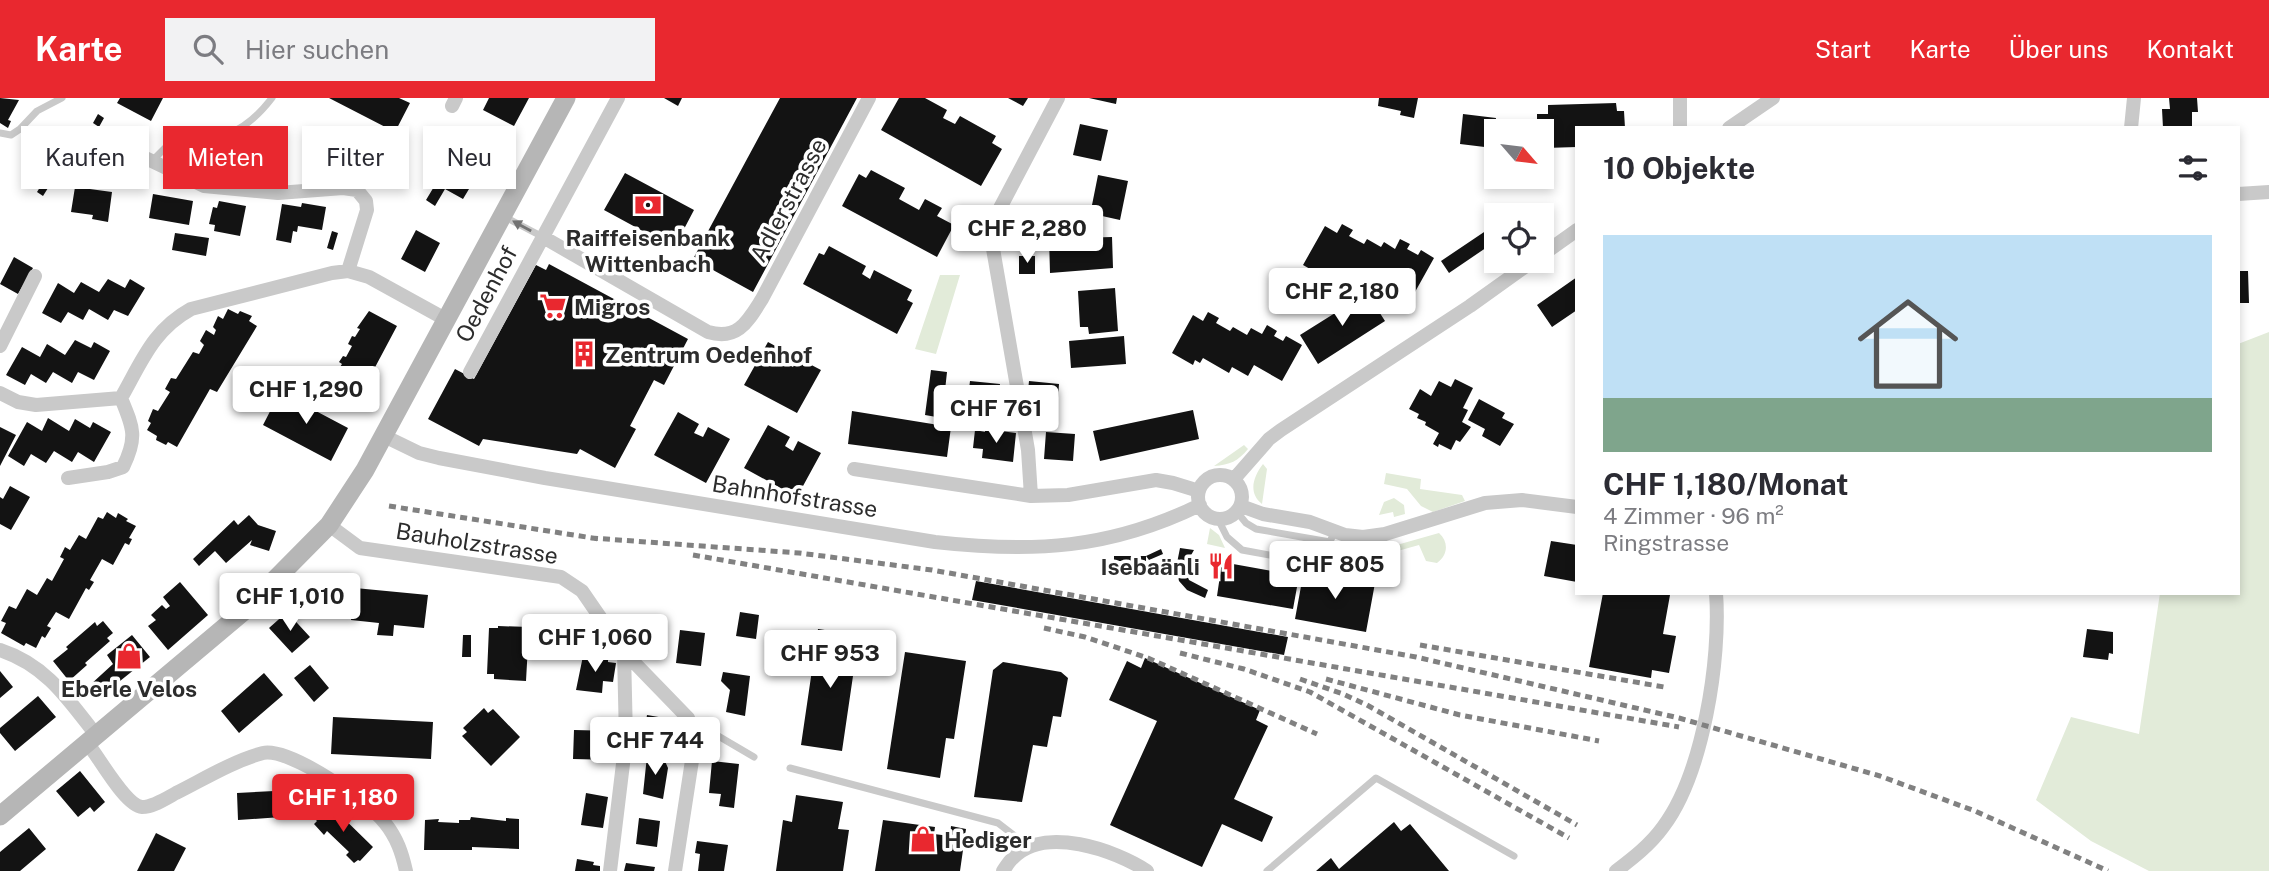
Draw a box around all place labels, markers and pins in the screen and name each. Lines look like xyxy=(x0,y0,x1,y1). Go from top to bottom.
bank icon: Raiffeisenbank Wittenbach xyxy=(633,190,663,220)
pin: CHF 2,280 xyxy=(947,206,1107,265)
place label: Raiffeisenbank Wittenbach xyxy=(565,224,731,277)
pin: CHF 2,180 xyxy=(1262,268,1422,328)
supermarket icon: Migros xyxy=(538,291,568,321)
place label: Migros xyxy=(574,293,650,320)
building icon: Zentrum Oedenhof xyxy=(569,339,599,369)
place label: Zentrum Oedenhof xyxy=(605,341,812,368)
pin: CHF 1,290 xyxy=(226,366,386,426)
pin: CHF 761 xyxy=(931,386,1061,445)
pin: CHF 805 xyxy=(1270,542,1400,601)
restaurant icon: Isebaänli xyxy=(1206,551,1236,581)
place label: Isebaänli xyxy=(1100,553,1200,580)
pin: CHF 1,010 xyxy=(210,574,370,633)
pin: CHF 1,060 xyxy=(515,614,675,674)
pin: CHF 953 xyxy=(765,630,895,690)
shop icon: Eberle Velos xyxy=(114,641,144,671)
place label: Eberle Velos xyxy=(61,675,197,702)
pin: CHF 744 xyxy=(590,718,720,777)
pin: CHF 1,180 xyxy=(263,774,423,834)
shop icon: Hediger xyxy=(908,824,938,854)
place label: Hediger xyxy=(944,826,1032,853)

